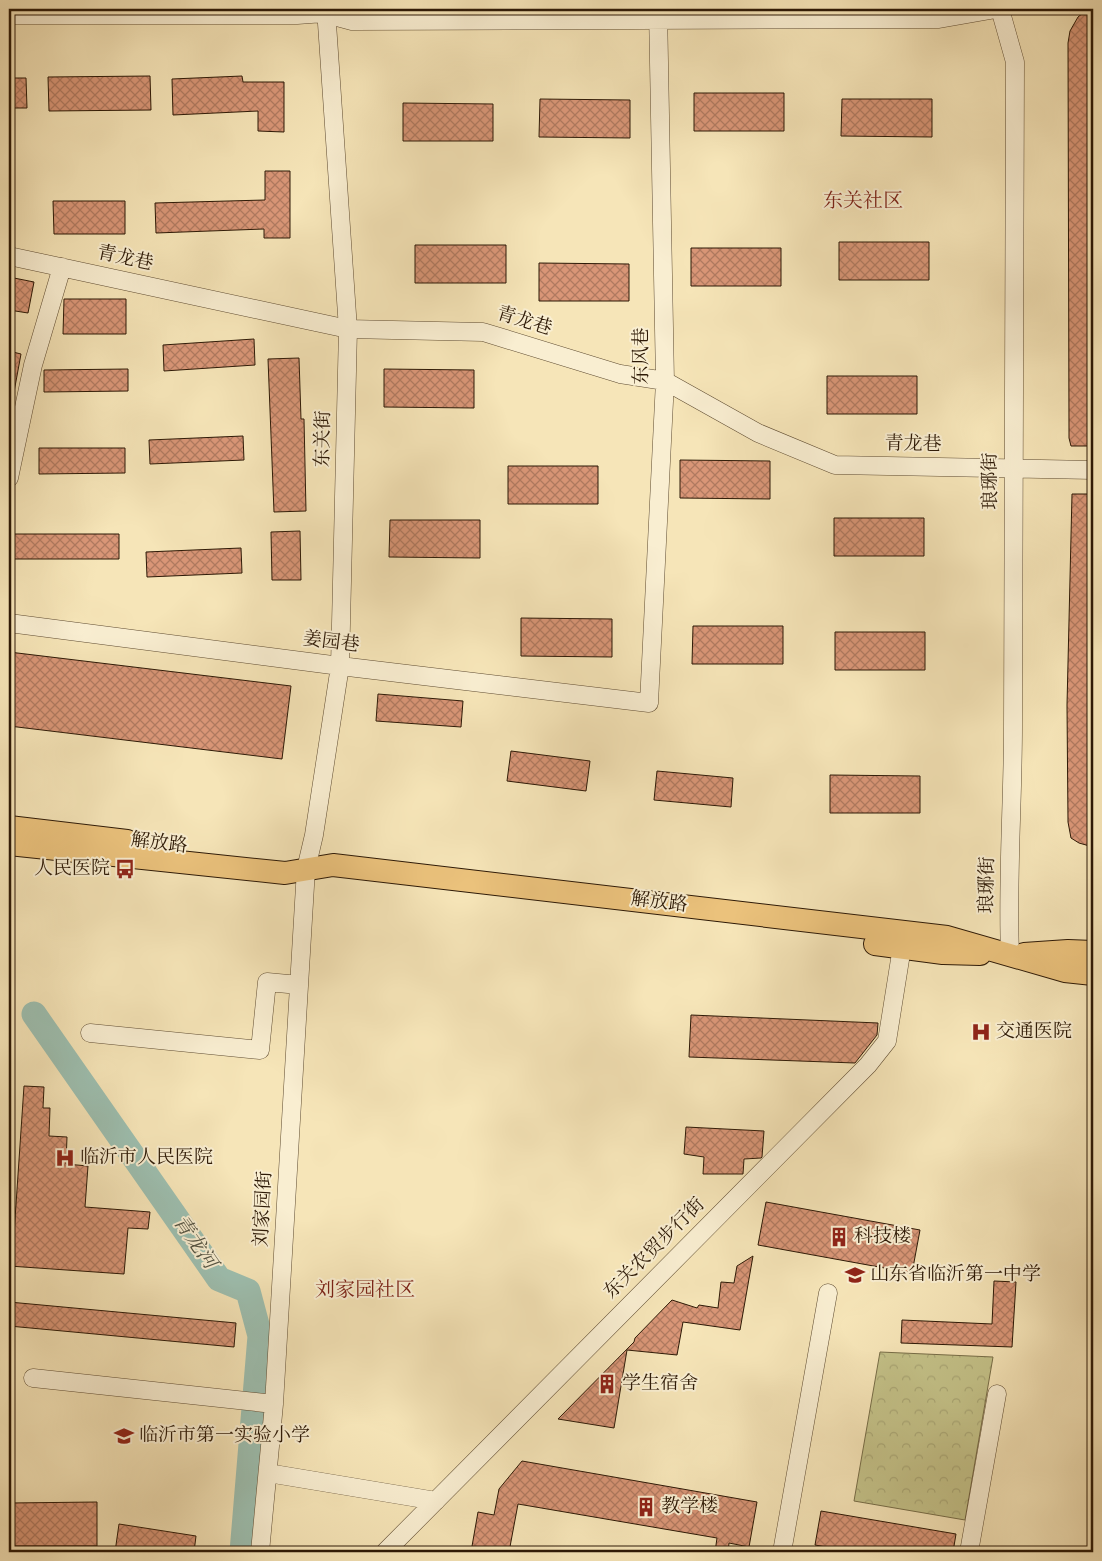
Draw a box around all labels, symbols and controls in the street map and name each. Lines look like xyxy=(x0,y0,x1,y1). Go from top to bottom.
district label: 东关社区 xyxy=(823,188,903,217)
street label: 青龙巷 xyxy=(94,240,156,278)
street label: 青龙巷 xyxy=(493,301,555,343)
street label: 东风巷 xyxy=(629,327,656,385)
street label: 东关街 xyxy=(310,410,338,468)
street label: 青龙巷 xyxy=(884,431,942,459)
street label: 琅琊街 xyxy=(978,452,1005,510)
street label: 姜园巷 xyxy=(301,626,361,660)
street label: 解放路 xyxy=(129,827,189,861)
place label: 人民医院 xyxy=(34,856,110,883)
street label: 琅琊街 xyxy=(974,856,1002,914)
bus stop icon: 人民医院 xyxy=(114,858,136,880)
street label: 解放路 xyxy=(629,886,689,920)
place label: 交通医院 xyxy=(996,1019,1072,1046)
hospital icon: 交通医院 xyxy=(970,1021,992,1043)
place label: 临沂市人民医院 xyxy=(80,1145,213,1172)
hospital icon: 临沂市人民医院 xyxy=(54,1147,76,1169)
street label: 刘家园街 xyxy=(249,1170,279,1248)
street label: 东关农贸步行街 xyxy=(598,1192,712,1306)
water label: 青龙河 xyxy=(165,1210,225,1278)
place label: 科技楼 xyxy=(854,1224,911,1251)
building icon: 科技楼 xyxy=(828,1226,850,1248)
place label: 山东省临沂第一中学 xyxy=(870,1262,1041,1289)
school or university icon: 山东省临沂第一中学 xyxy=(844,1264,866,1286)
district label: 刘家园社区 xyxy=(315,1277,415,1306)
place label: 学生宿舍 xyxy=(622,1371,698,1398)
building icon: 学生宿舍 xyxy=(596,1373,618,1395)
place label: 临沂市第一实验小学 xyxy=(139,1423,310,1450)
school or university icon: 临沂市第一实验小学 xyxy=(113,1425,135,1447)
place label: 教学楼 xyxy=(661,1494,718,1521)
building icon: 教学楼 xyxy=(635,1496,657,1518)

